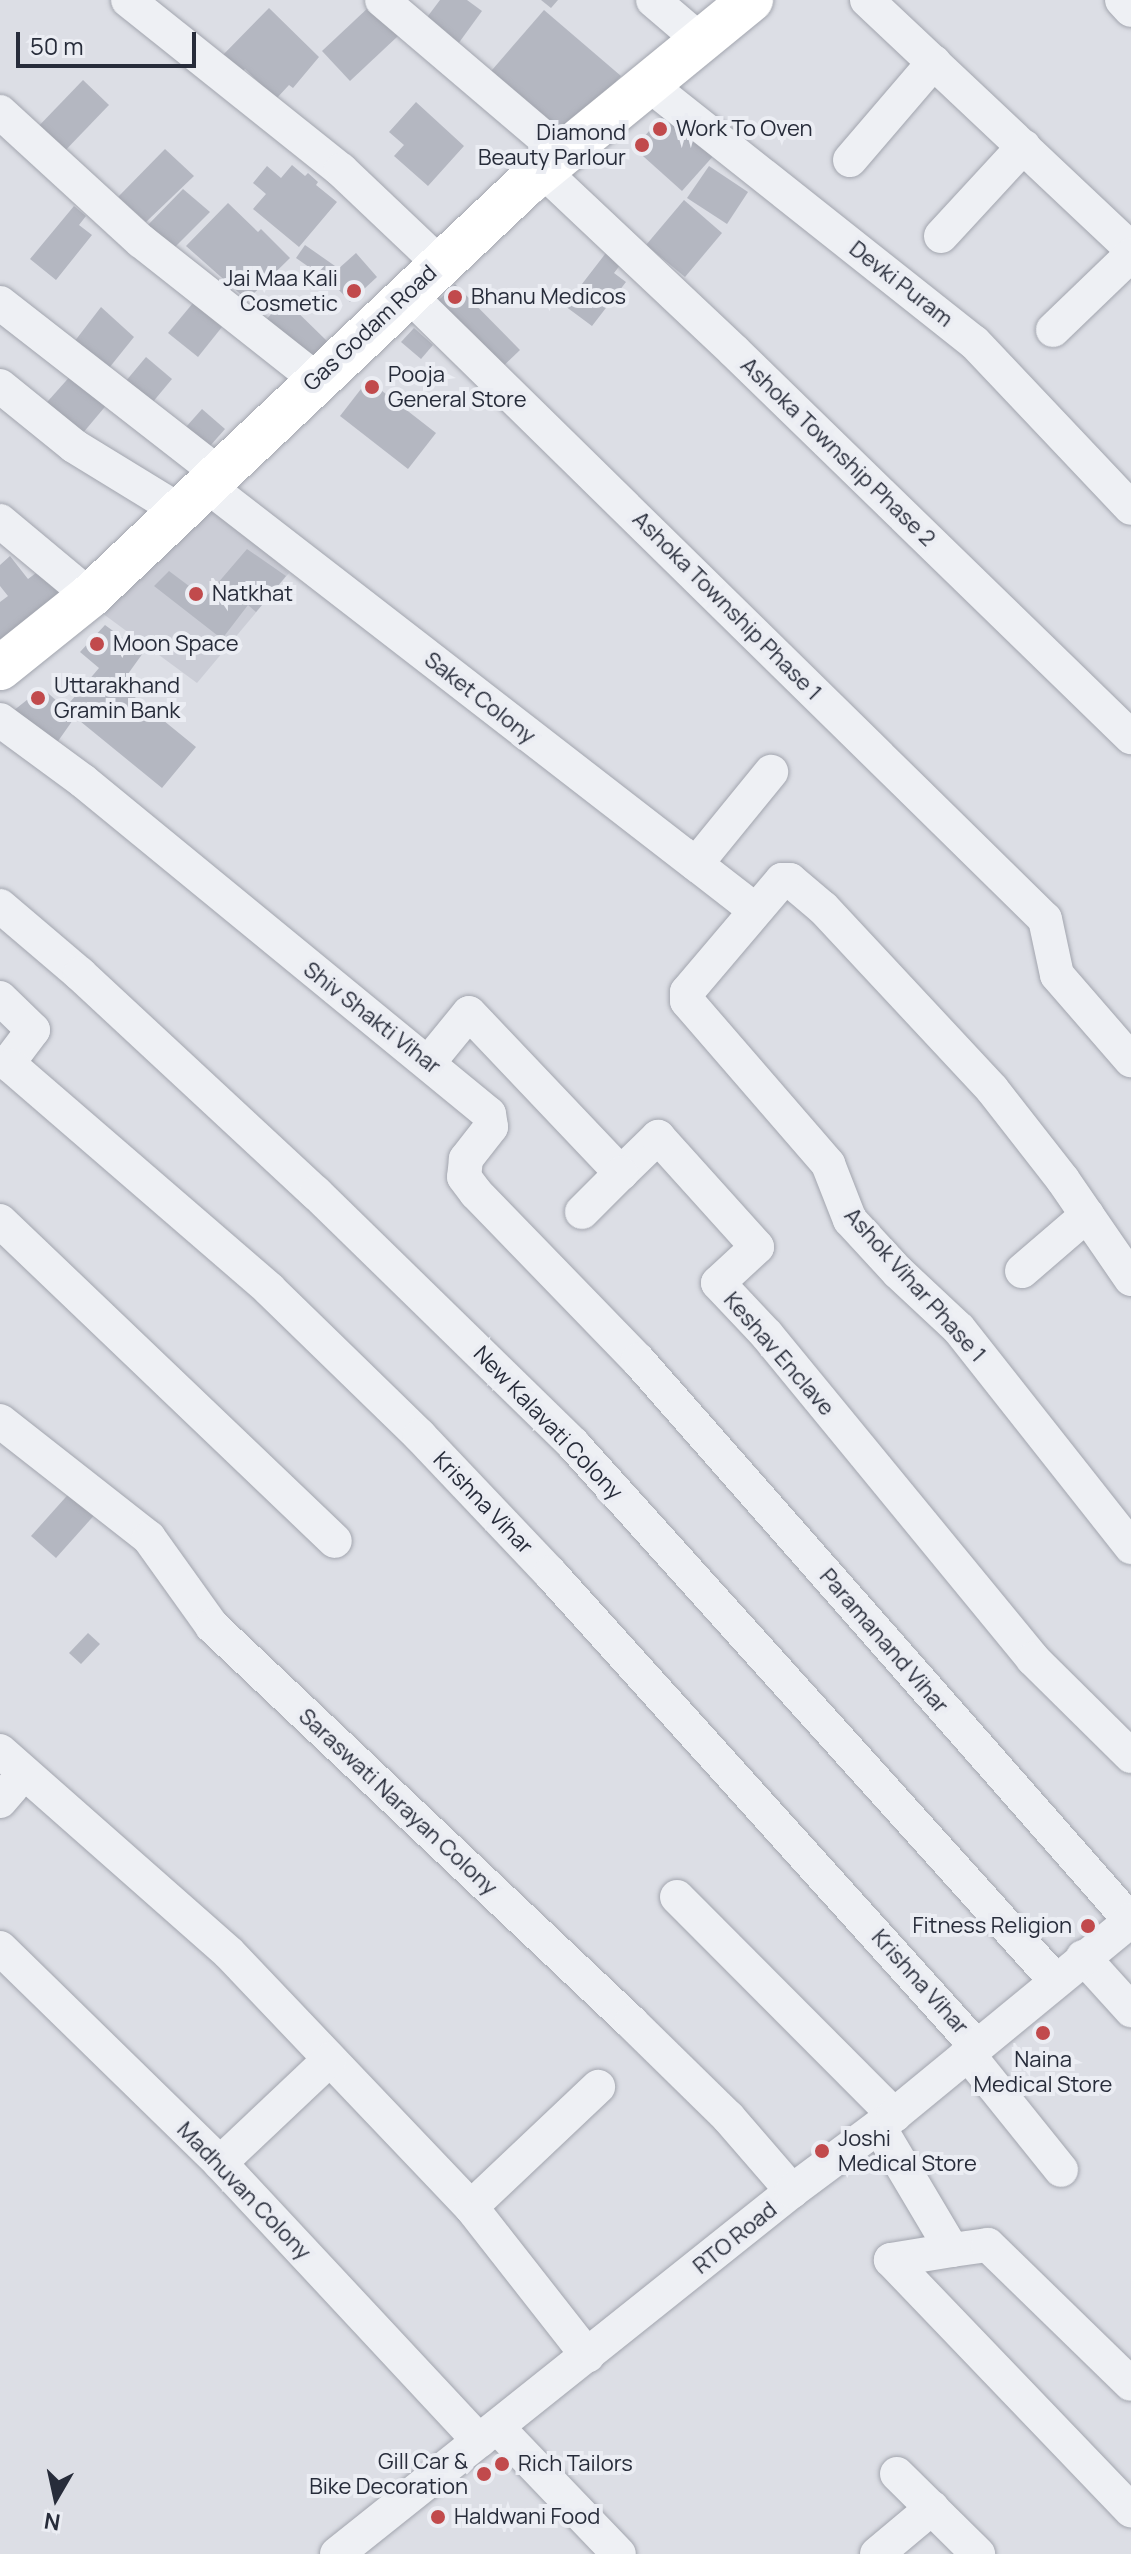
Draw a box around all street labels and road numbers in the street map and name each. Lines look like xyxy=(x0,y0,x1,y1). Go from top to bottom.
street label: Devki Puram xyxy=(844,236,958,332)
street label: Gas Godam Road xyxy=(298,259,442,397)
street label: Ashoka Township Phase 2 xyxy=(735,352,941,552)
street label: Ashoka Township Phase 1 xyxy=(627,506,827,706)
street label: Saket Colony xyxy=(419,646,541,750)
street label: Shiv Shakti Vihar xyxy=(298,956,446,1080)
street label: Ashok Vihar Phase 1 xyxy=(839,1202,991,1368)
street label: Keshav Enclave xyxy=(718,1287,840,1421)
street label: New Kalavati Colony xyxy=(468,1341,628,1505)
street label: Krishna Vihar xyxy=(428,1446,538,1560)
street label: Paramanand Vihar xyxy=(814,1563,954,1719)
street label: Saraswati Narayan Colony xyxy=(293,1703,503,1901)
street label: Krishna Vihar xyxy=(866,1924,974,2040)
street label: Madhuvan Colony xyxy=(172,2117,316,2265)
street label: RTO Road xyxy=(688,2196,782,2280)

